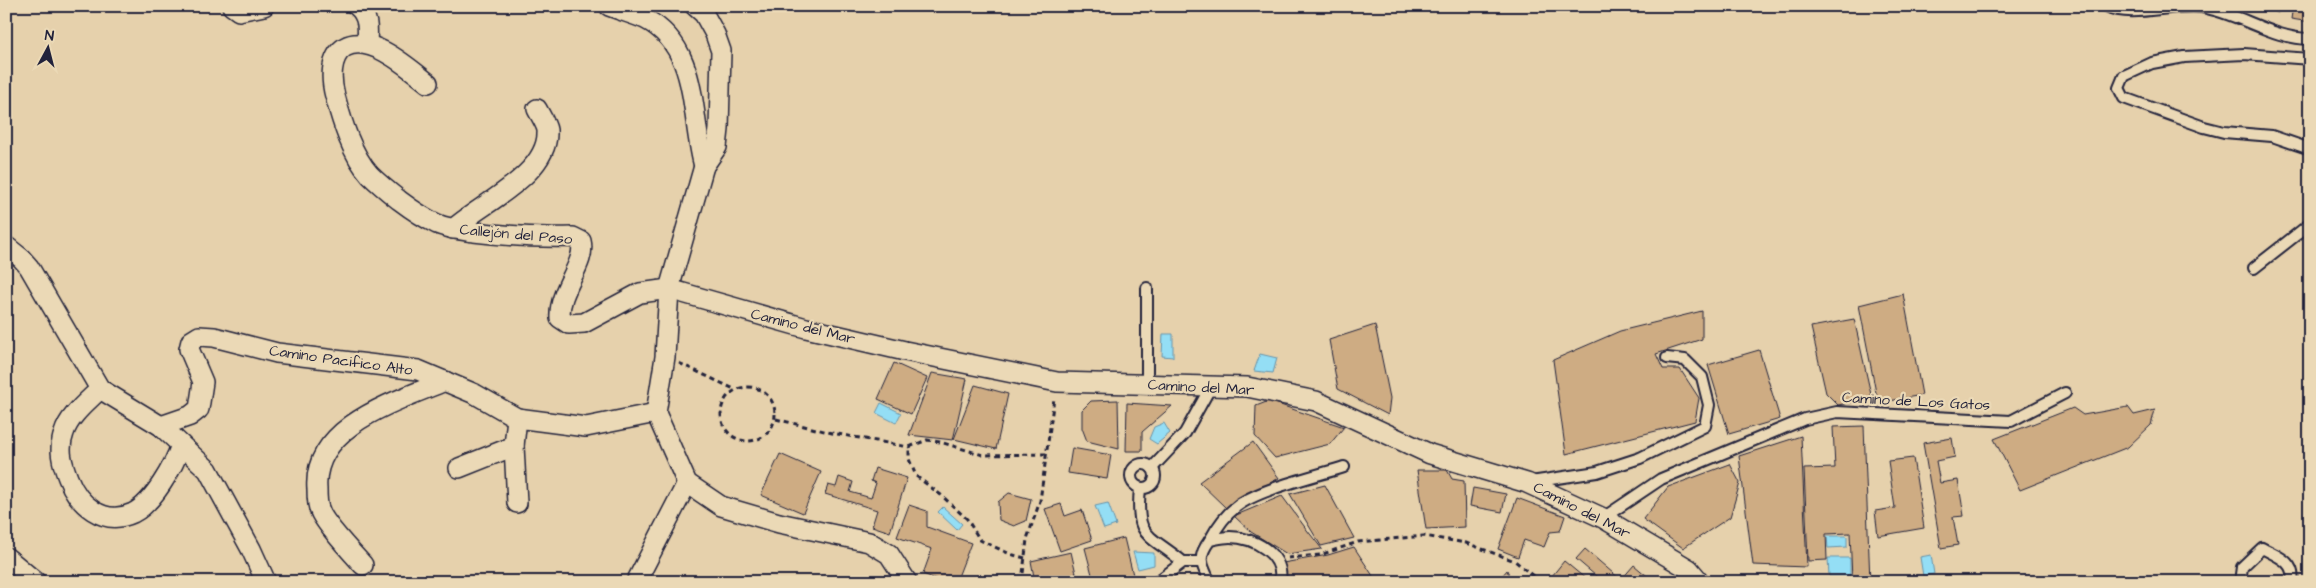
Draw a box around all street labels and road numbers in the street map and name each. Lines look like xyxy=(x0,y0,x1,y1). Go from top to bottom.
street label: Callejón del Paso xyxy=(459,219,574,250)
street label: Camino del Mar xyxy=(749,303,857,350)
street label: Camino Pacifico Alto xyxy=(268,340,415,381)
street label: Camino del Mar xyxy=(1147,374,1255,401)
street label: Camino de Los Gatos xyxy=(1841,387,1991,416)
street label: Camino del Mar xyxy=(1529,477,1634,544)

